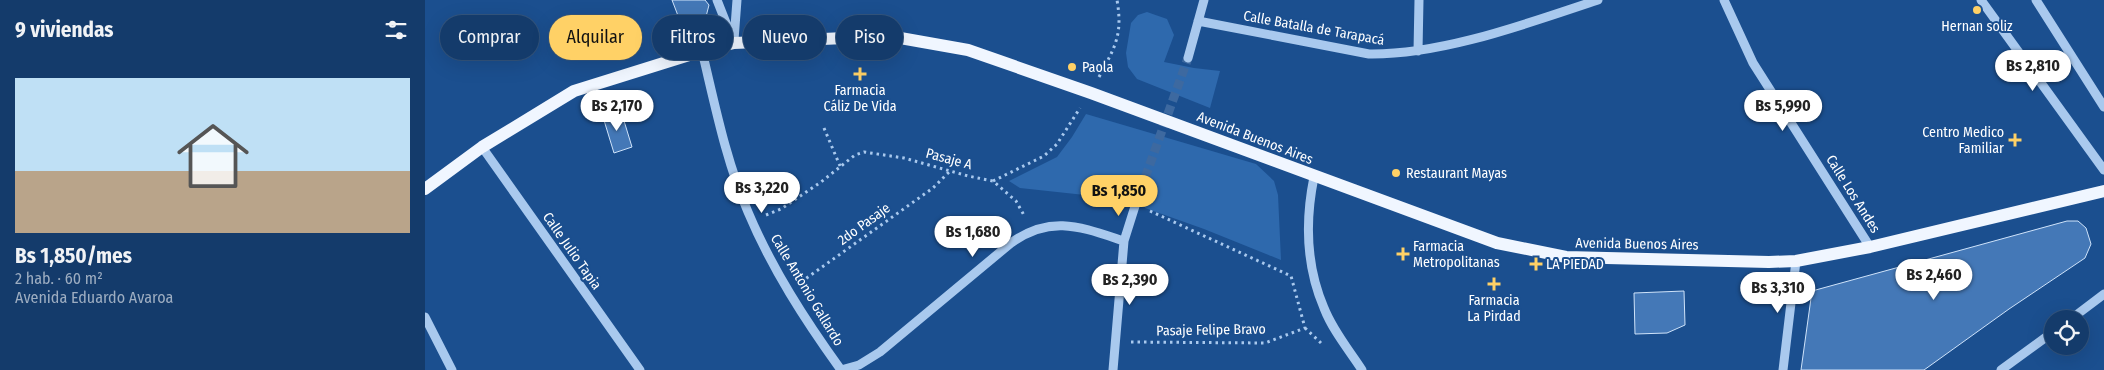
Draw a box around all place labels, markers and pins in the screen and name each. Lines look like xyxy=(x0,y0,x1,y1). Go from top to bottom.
marker: Hernan soliz xyxy=(1971,4,1983,16)
place label: Hernan soliz xyxy=(1941,18,2013,35)
pin: Bs 2,810 xyxy=(1981,49,2085,92)
place label: Paola xyxy=(1082,59,1113,76)
marker: Paola xyxy=(1066,61,1078,73)
marker: Farmacia Cáliz De Vida xyxy=(854,68,866,80)
place label: Farmacia Cáliz De Vida xyxy=(823,82,897,115)
pin: Bs 2,170 xyxy=(565,90,669,132)
pin: Bs 5,990 xyxy=(1731,90,1835,132)
place label: Centro Medico Familiar xyxy=(1922,124,2004,157)
marker: Centro Medico Familiar xyxy=(2008,133,2022,147)
place label: Restaurant Mayas xyxy=(1406,165,1507,182)
marker: Restaurant Mayas xyxy=(1390,167,1402,179)
pin: Bs 3,220 xyxy=(710,172,814,214)
pin: Bs 1,850 xyxy=(1067,174,1171,217)
pin: Bs 1,680 xyxy=(921,216,1025,258)
place label: Farmacia Metropolitanas xyxy=(1413,238,1500,271)
marker: Farmacia Metropolitanas xyxy=(1397,248,1409,260)
place label: LA PIEDAD xyxy=(1546,256,1604,273)
marker: LA PIEDAD xyxy=(1530,258,1542,270)
pin: Bs 2,460 xyxy=(1882,258,1986,301)
pin: Bs 2,390 xyxy=(1078,264,1182,306)
pin: Bs 3,310 xyxy=(1726,272,1830,314)
marker: Farmacia La Pirdad xyxy=(1488,278,1500,290)
place label: Farmacia La Pirdad xyxy=(1467,292,1521,325)

